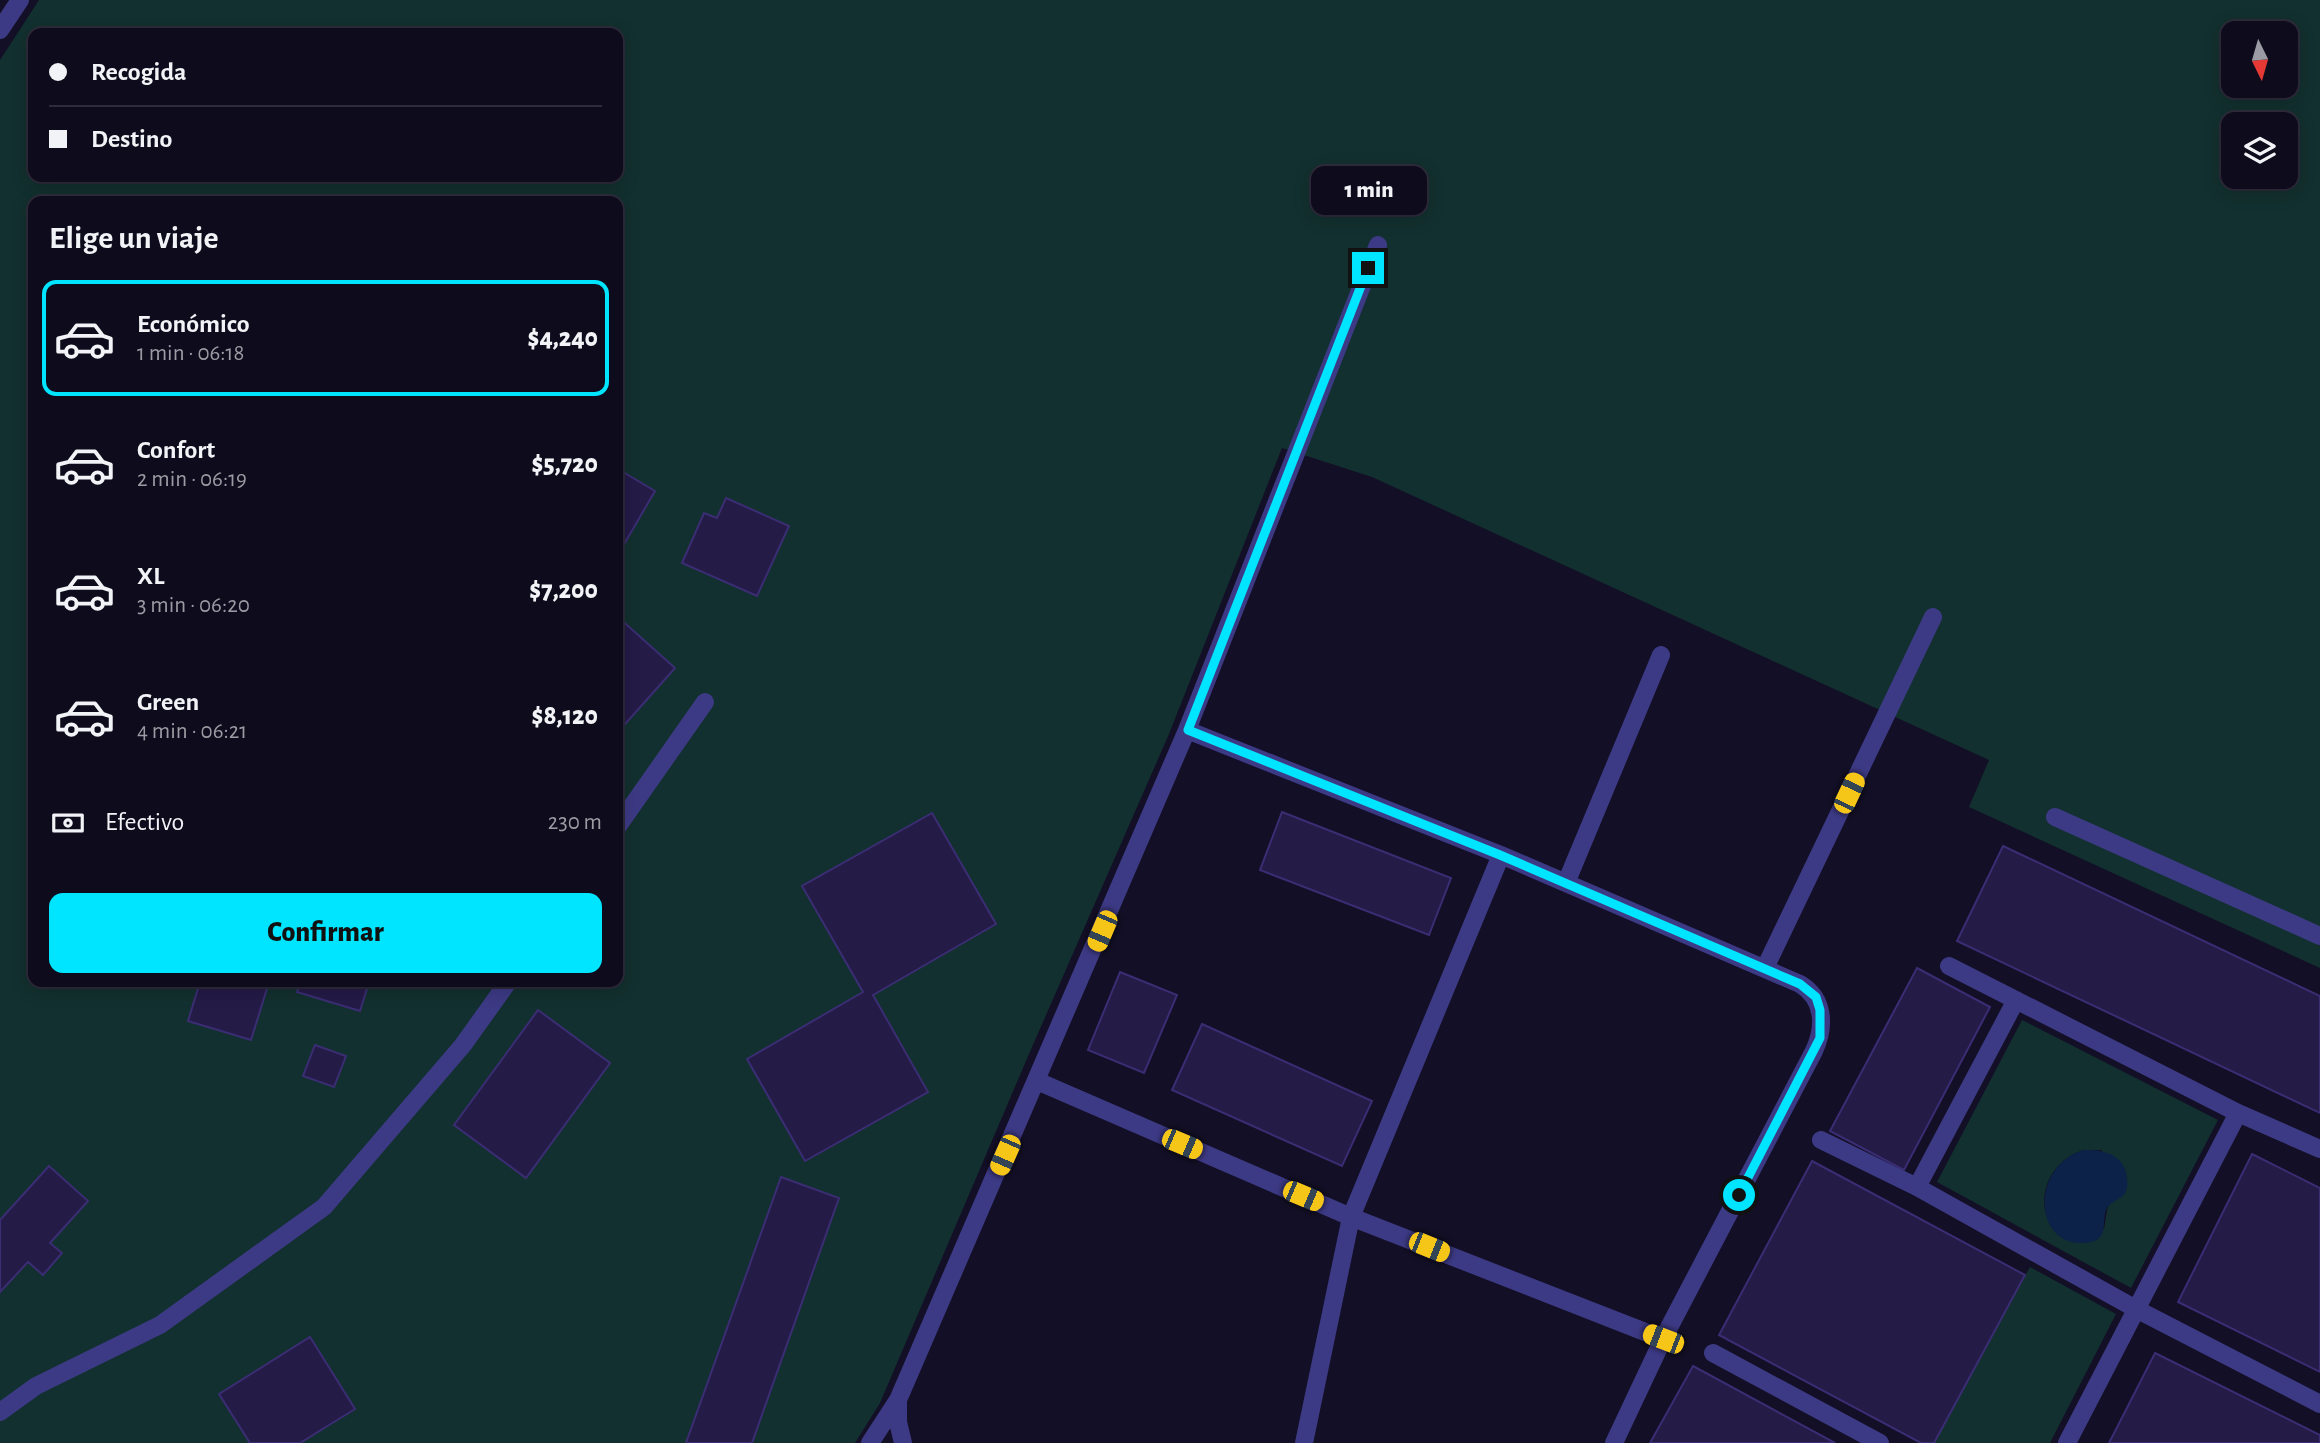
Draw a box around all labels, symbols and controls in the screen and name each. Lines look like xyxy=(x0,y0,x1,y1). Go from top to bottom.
north arrow xyxy=(2221,21,2298,98)
map controls xyxy=(2221,21,2298,189)
text: Recogida xyxy=(91,59,187,85)
button: layers xyxy=(2221,112,2298,189)
text: Destino xyxy=(91,126,172,152)
callout: 1 min xyxy=(1310,166,1426,216)
text: 1 min xyxy=(1345,179,1393,202)
text: Elige un viaje xyxy=(49,222,219,254)
route end xyxy=(1352,252,1384,284)
icon: car xyxy=(53,307,116,370)
text: Económico xyxy=(137,311,250,337)
text: $4,240 xyxy=(528,325,598,351)
text: 1 min · 06:18 xyxy=(137,342,244,365)
icon: car xyxy=(53,433,116,496)
text: Confort xyxy=(137,437,215,463)
text: $5,720 xyxy=(531,451,598,477)
text: 2 min · 06:19 xyxy=(137,468,247,491)
icon: car xyxy=(53,559,116,622)
text: XL xyxy=(137,563,164,589)
text: $7,200 xyxy=(529,577,598,603)
text: 3 min · 06:20 xyxy=(137,594,250,617)
icon: car xyxy=(53,685,116,748)
text: Green xyxy=(137,689,199,715)
text: $8,120 xyxy=(532,703,598,729)
text: 4 min · 06:21 xyxy=(137,720,247,743)
car xyxy=(1831,770,1868,816)
icon: cash xyxy=(49,804,87,842)
text: Efectivo xyxy=(105,809,184,835)
text: 230 m xyxy=(548,811,602,834)
button: Confirmar xyxy=(49,893,602,973)
car xyxy=(1085,908,1120,954)
car xyxy=(1159,1126,1206,1162)
car xyxy=(987,1132,1024,1178)
car xyxy=(1280,1178,1327,1214)
route start xyxy=(1723,1179,1755,1211)
car xyxy=(1406,1229,1453,1265)
car xyxy=(1640,1322,1687,1356)

